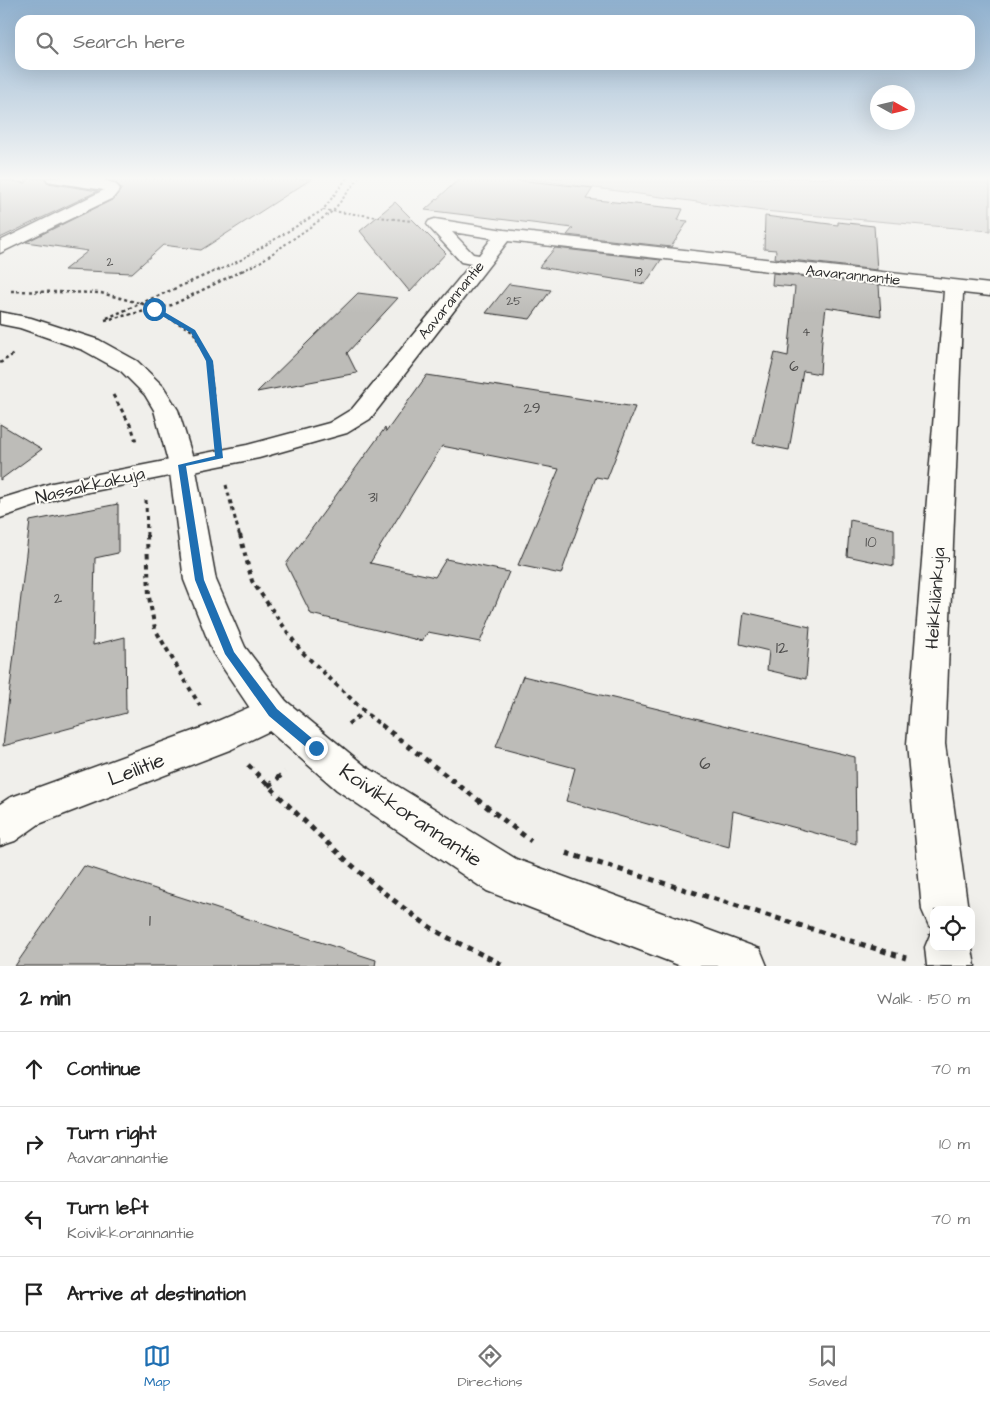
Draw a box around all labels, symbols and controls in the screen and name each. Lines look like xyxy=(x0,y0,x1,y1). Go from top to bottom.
search box xyxy=(15,15,975,70)
icon: search xyxy=(33,29,61,57)
text: Search here xyxy=(73,29,185,56)
north arrow xyxy=(870,85,915,130)
house number: 2 xyxy=(107,254,114,271)
street label: Aavarannantie xyxy=(413,257,489,344)
street label: Aavarannantie xyxy=(805,260,901,291)
house number: 19 xyxy=(635,264,643,281)
house number: 25 xyxy=(506,293,522,310)
route start xyxy=(143,298,166,321)
house number: 4 xyxy=(802,324,810,341)
house number: 6 xyxy=(789,356,799,377)
house number: 29 xyxy=(523,398,541,419)
street label: Nassakkakuja xyxy=(33,461,147,510)
house number: 31 xyxy=(368,487,378,508)
house number: 10 xyxy=(865,532,877,553)
street label: Heikkilänkuja xyxy=(919,546,952,650)
house number: 2 xyxy=(54,588,63,609)
house number: 12 xyxy=(776,635,789,660)
route end xyxy=(305,737,328,760)
street label: Leilitie xyxy=(104,745,169,794)
house number: 6 xyxy=(699,751,711,776)
street label: Koivikkorannantie xyxy=(333,757,488,874)
map controls xyxy=(930,906,975,951)
button: locate xyxy=(930,906,975,951)
house number: 1 xyxy=(149,908,151,933)
text: 2 min xyxy=(20,984,70,1013)
text: Walk · 150 m xyxy=(877,988,970,1010)
icon: ahead xyxy=(20,1055,48,1083)
text: Continue xyxy=(67,1056,141,1083)
text: 70 m xyxy=(931,1058,970,1080)
text: Turn right xyxy=(67,1120,156,1147)
icon: right xyxy=(20,1130,48,1158)
text: 10 m xyxy=(939,1133,970,1155)
text: Aavarannantie xyxy=(67,1147,168,1169)
text: Turn left xyxy=(67,1195,148,1222)
icon: left xyxy=(20,1205,48,1233)
text: 70 m xyxy=(931,1208,970,1230)
text: Koivikkorannantie xyxy=(67,1222,194,1244)
icon: arrive xyxy=(20,1280,48,1308)
text: Arrive at destination xyxy=(67,1281,246,1308)
tab: Map xyxy=(143,1342,171,1392)
tab: Directions xyxy=(457,1342,522,1392)
tab: Saved xyxy=(809,1342,847,1392)

